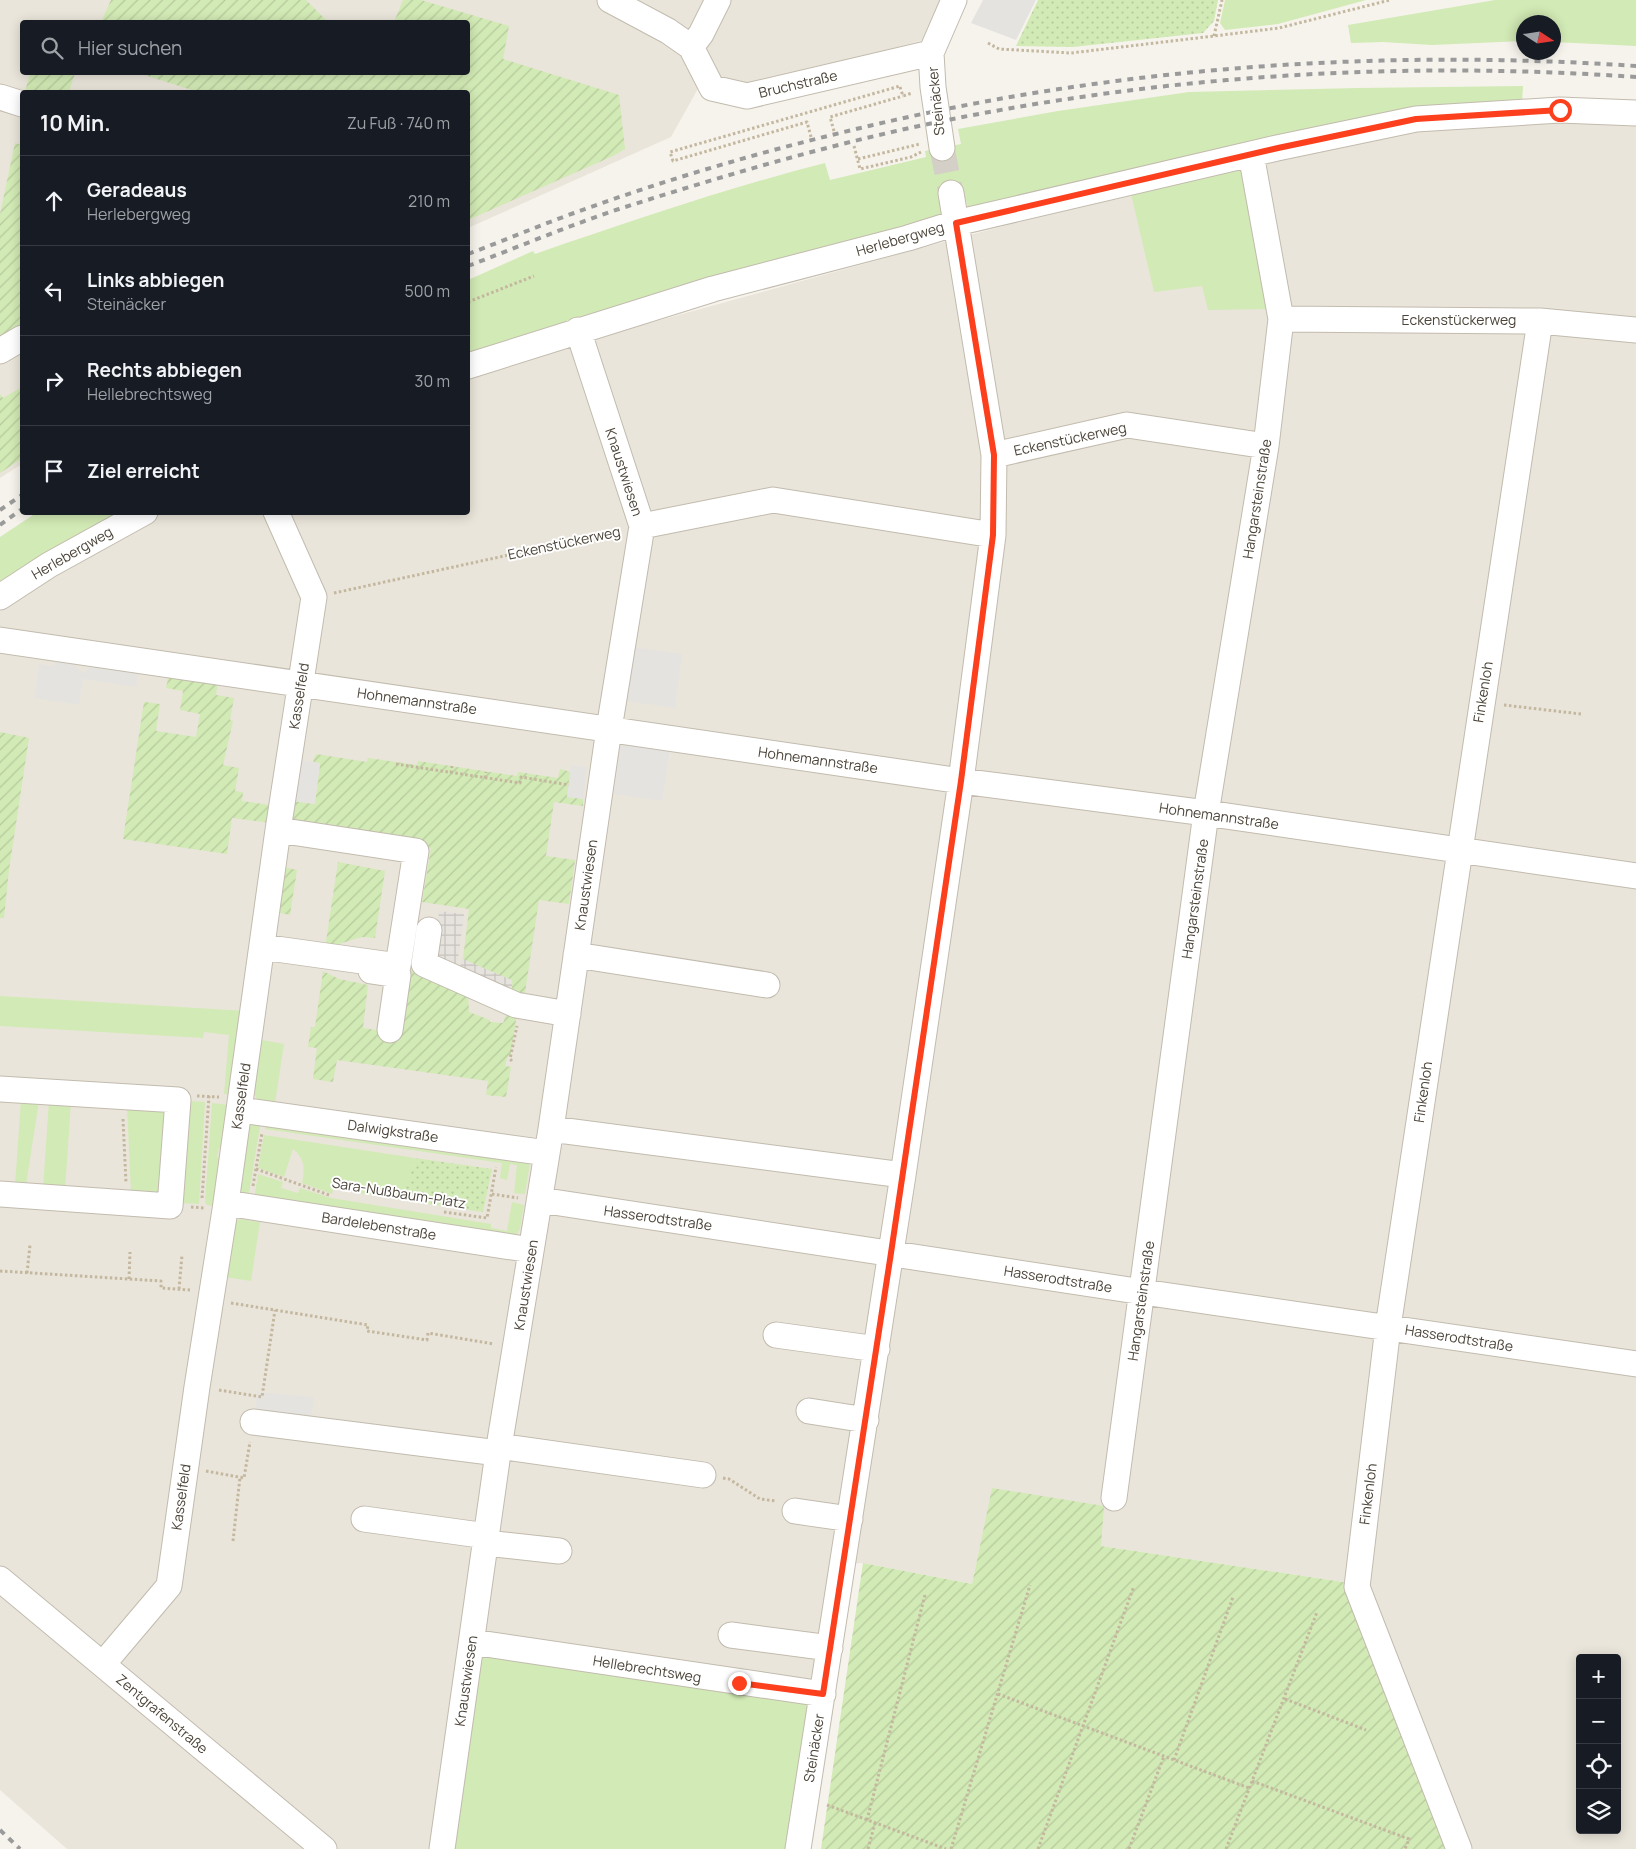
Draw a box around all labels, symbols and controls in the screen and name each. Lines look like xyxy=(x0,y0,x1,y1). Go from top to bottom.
north arrow xyxy=(1516,15,1561,60)
search box xyxy=(20,20,470,75)
icon: search xyxy=(38,34,66,62)
text: Hier suchen xyxy=(78,35,182,61)
street label: Bruchstraße xyxy=(757,65,839,102)
street label: Steinäcker xyxy=(922,66,949,137)
route start xyxy=(1549,99,1572,122)
text: 10 Min. xyxy=(40,109,111,137)
text: Zu Fuß · 740 m xyxy=(347,112,450,134)
text: Geradeaus xyxy=(87,177,187,203)
icon: ahead xyxy=(40,187,68,215)
text: 210 m xyxy=(408,190,450,212)
text: Herlebergweg xyxy=(87,203,191,225)
street label: Herlebergweg xyxy=(854,217,946,260)
text: Links abbiegen xyxy=(87,267,224,293)
icon: left xyxy=(40,277,68,305)
text: 500 m xyxy=(404,280,450,302)
text: Steinäcker xyxy=(87,293,166,315)
street label: Eckenstückerweg xyxy=(1402,310,1516,329)
text: Rechts abbiegen xyxy=(87,357,242,383)
icon: right xyxy=(40,367,68,395)
text: 30 m xyxy=(415,370,450,392)
text: Hellebrechtsweg xyxy=(87,383,212,405)
street label: Eckenstückerweg xyxy=(1012,417,1128,460)
street label: Knaustwiesen xyxy=(601,425,648,518)
street label: Hangarsteinstraße xyxy=(1238,438,1275,560)
icon: arrive xyxy=(40,457,68,485)
text: Ziel erreicht xyxy=(87,458,200,484)
street label: Eckenstückerweg xyxy=(506,521,622,564)
street label: Herlebergweg xyxy=(28,522,116,583)
street label: Finkenloh xyxy=(1468,660,1497,724)
street label: Kasselfeld xyxy=(284,662,313,730)
street label: Hohnemannstraße xyxy=(356,683,478,718)
street label: Hohnemannstraße xyxy=(757,742,879,777)
street label: Hohnemannstraße xyxy=(1158,798,1280,833)
street label: Knaustwiesen xyxy=(570,838,601,932)
street label: Hangarsteinstraße xyxy=(1177,838,1212,960)
street label: Finkenloh xyxy=(1409,1060,1436,1124)
street label: Kasselfeld xyxy=(226,1062,255,1130)
street label: Dalwigkstraße xyxy=(346,1115,440,1146)
street label: Sara-Nußbaum-Platz xyxy=(331,1173,468,1212)
street label: Hasserodtstraße xyxy=(603,1200,714,1235)
street label: Bardelebenstraße xyxy=(320,1207,438,1244)
street label: Knaustwiesen xyxy=(509,1238,542,1332)
street label: Hangarsteinstraße xyxy=(1123,1240,1158,1362)
street label: Hasserodtstraße xyxy=(1003,1261,1114,1296)
street label: Hasserodtstraße xyxy=(1404,1320,1515,1355)
street label: Finkenloh xyxy=(1354,1462,1381,1526)
street label: Kasselfeld xyxy=(166,1463,195,1531)
street label: Knaustwiesen xyxy=(450,1634,481,1728)
street label: Hellebrechtsweg xyxy=(591,1651,703,1686)
map controls xyxy=(1576,1654,1621,1834)
button: + xyxy=(1576,1654,1621,1699)
street label: Zentgrafenstraße xyxy=(112,1670,212,1758)
route end xyxy=(728,1672,751,1695)
button: − xyxy=(1576,1699,1621,1744)
street label: Steinäcker xyxy=(799,1712,828,1784)
button: locate xyxy=(1576,1744,1621,1789)
button: layers xyxy=(1576,1789,1621,1834)

